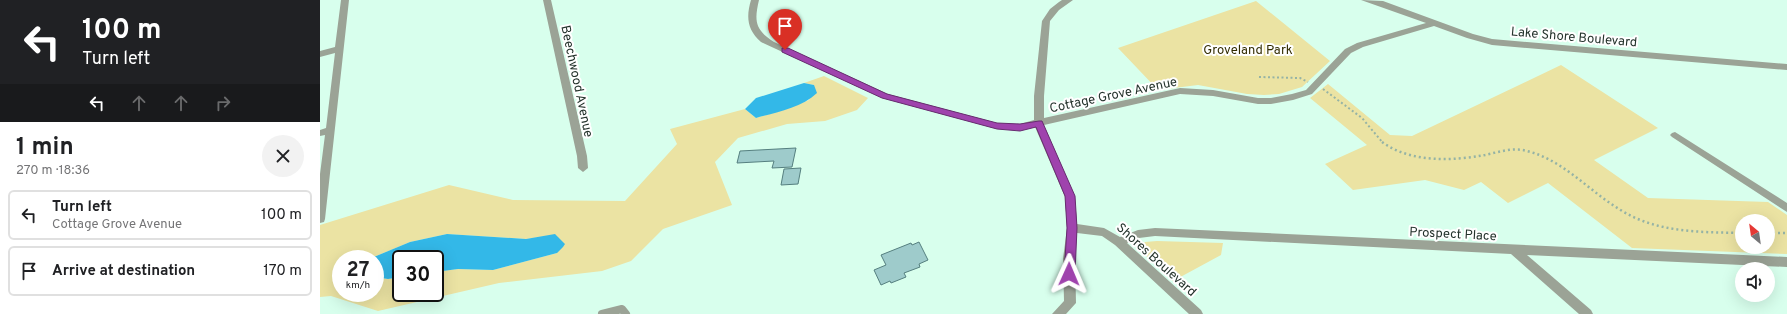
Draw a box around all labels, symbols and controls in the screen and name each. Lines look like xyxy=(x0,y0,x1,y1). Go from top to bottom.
pin xyxy=(768,9,802,50)
text: 100 m xyxy=(82,13,162,49)
icon: arrive xyxy=(774,15,796,37)
icon: left xyxy=(16,16,68,68)
street label: Beechwood Avenue xyxy=(556,24,596,139)
street label: Lake Shore Boulevard xyxy=(1510,24,1638,51)
park label: Groveland Park xyxy=(1203,43,1293,59)
text: Turn left xyxy=(82,48,150,71)
street label: Cottage Grove Avenue xyxy=(1048,75,1179,117)
icon: left xyxy=(86,92,108,114)
icon: ahead xyxy=(128,92,150,114)
icon: ahead xyxy=(170,92,192,114)
icon: right xyxy=(212,92,234,114)
text: 1 min xyxy=(16,133,74,163)
button: close xyxy=(262,135,304,177)
text: 270 m · 18:36 xyxy=(16,163,90,179)
text: Turn left xyxy=(52,198,112,217)
icon: left xyxy=(18,204,40,226)
text: 100 m xyxy=(261,206,302,225)
north arrow xyxy=(1735,214,1775,254)
map controls xyxy=(1735,214,1775,302)
text: Cottage Grove Avenue xyxy=(52,217,182,233)
street label: Shores Boulevard xyxy=(1112,220,1199,301)
street label: Prospect Place xyxy=(1409,225,1497,245)
speed limit sign: 30 xyxy=(392,250,444,302)
position arrow xyxy=(1048,253,1090,295)
text: 27 xyxy=(347,258,369,284)
icon: arrive xyxy=(18,260,40,282)
text: Arrive at destination xyxy=(52,262,195,281)
text: 170 m xyxy=(263,262,302,281)
button: sound xyxy=(1735,262,1775,302)
text: km/h xyxy=(346,279,370,292)

